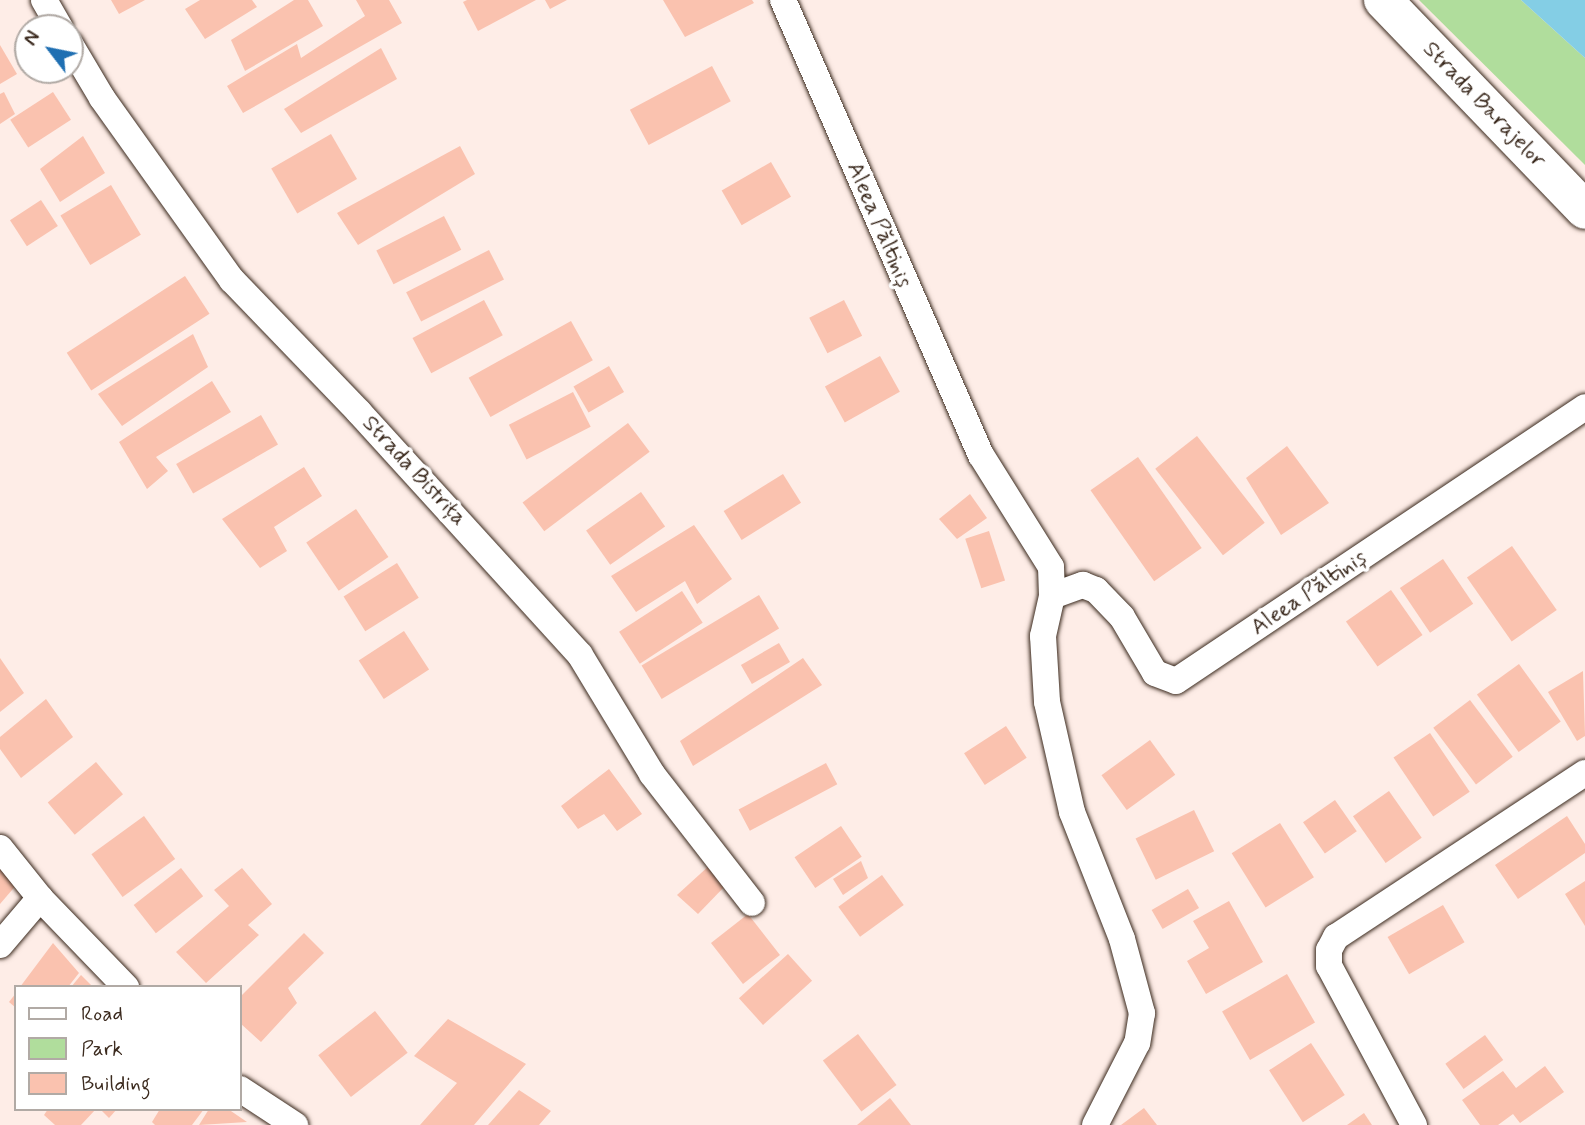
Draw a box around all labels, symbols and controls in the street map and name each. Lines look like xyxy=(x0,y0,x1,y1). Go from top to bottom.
north arrow xyxy=(14,14,84,84)
text: N xyxy=(19,27,46,51)
street label: Strada Barajelor xyxy=(1418,38,1550,172)
street label: Aleea Păltiniș xyxy=(840,158,918,292)
street label: Strada Bistrița xyxy=(356,410,472,532)
street label: Aleea Păltiniș xyxy=(1246,544,1372,642)
legend xyxy=(14,985,242,1111)
text: Road xyxy=(81,1000,123,1028)
text: Park xyxy=(81,1035,123,1063)
text: Building xyxy=(81,1070,151,1098)

